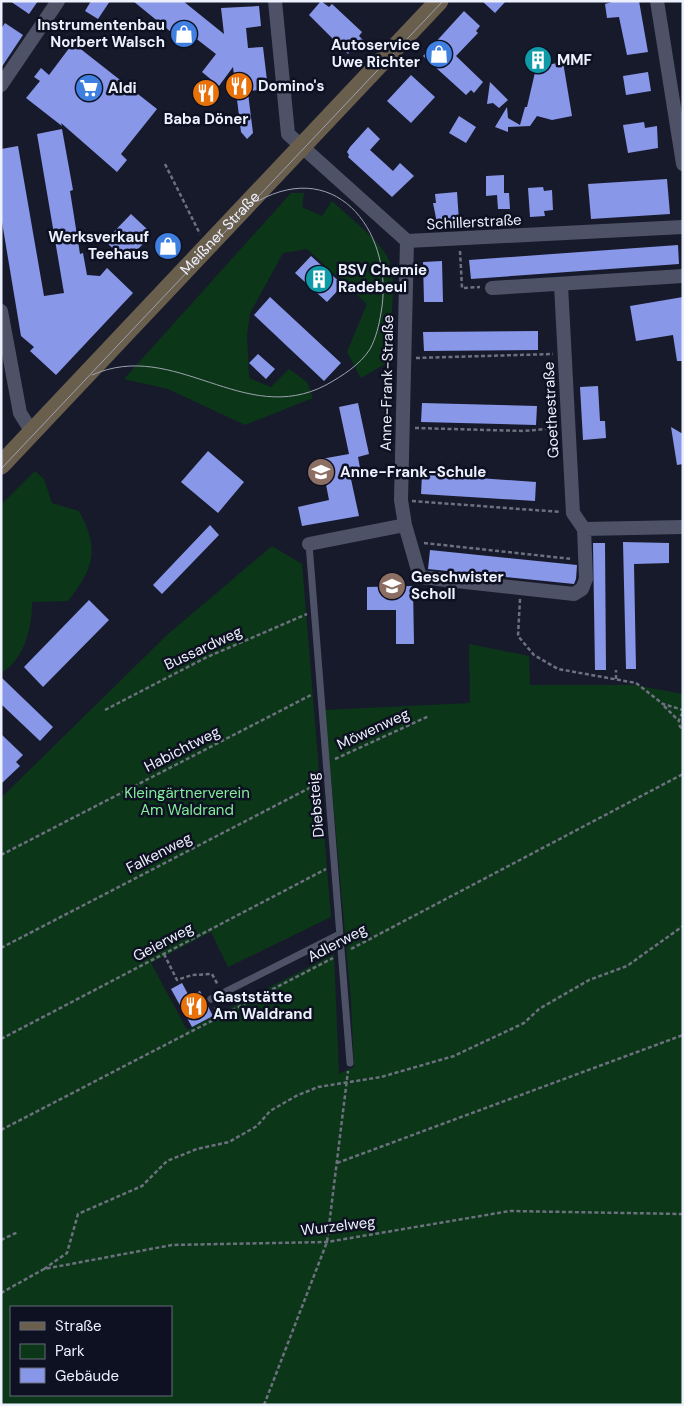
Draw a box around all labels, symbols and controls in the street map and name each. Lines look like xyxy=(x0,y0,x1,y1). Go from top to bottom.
place label: Instrumentenbau Norbert Walsch xyxy=(37,15,165,52)
shop icon: Instrumentenbau Norbert Walsch xyxy=(169,19,199,49)
place label: Autoservice Uwe Richter xyxy=(331,35,420,72)
shop icon: Autoservice Uwe Richter xyxy=(424,39,454,69)
building icon: MMF xyxy=(523,45,553,75)
place label: MMF xyxy=(557,50,592,70)
restaurant icon: Domino's xyxy=(224,71,254,101)
supermarket icon: Aldi xyxy=(74,73,104,103)
place label: Domino's xyxy=(258,76,325,96)
place label: Aldi xyxy=(108,78,137,98)
restaurant icon: Baba Döner xyxy=(191,78,221,108)
place label: Baba Döner xyxy=(164,109,248,129)
street label: Meißner Straße xyxy=(176,187,264,279)
street label: Schillerstraße xyxy=(426,210,522,234)
place label: Werksverkauf Teehaus xyxy=(48,227,149,264)
shop icon: Werksverkauf Teehaus xyxy=(153,231,183,261)
place label: BSV Chemie Radebeul xyxy=(338,260,427,297)
building icon: BSV Chemie Radebeul xyxy=(304,264,334,294)
street label: Anne-Frank-Straße xyxy=(376,315,398,451)
street label: Goethestraße xyxy=(538,361,564,459)
school or university icon: Anne-Frank-Schule xyxy=(306,457,336,487)
place label: Anne-Frank-Schule xyxy=(340,462,486,482)
place label: Geschwister Scholl xyxy=(411,567,504,604)
school or university icon: Geschwister Scholl xyxy=(377,571,407,601)
street label: Bussardweg xyxy=(161,621,245,675)
street label: Möwenweg xyxy=(334,704,412,754)
street label: Habichtweg xyxy=(141,721,223,777)
street label: Diebsteig xyxy=(303,772,329,838)
park label: Kleingärtnerverein Am Waldrand xyxy=(124,783,250,820)
street label: Falkenweg xyxy=(123,828,195,878)
street label: Geierweg xyxy=(129,918,197,966)
street label: Adlerweg xyxy=(304,919,370,967)
place label: Gaststätte Am Waldrand xyxy=(213,987,312,1024)
restaurant icon: Gaststätte Am Waldrand xyxy=(179,991,209,1021)
street label: Wurzelweg xyxy=(299,1211,377,1241)
legend xyxy=(10,1306,172,1396)
text: Straße xyxy=(55,1316,102,1336)
text: Park xyxy=(55,1341,85,1361)
text: Gebäude xyxy=(55,1366,119,1386)

